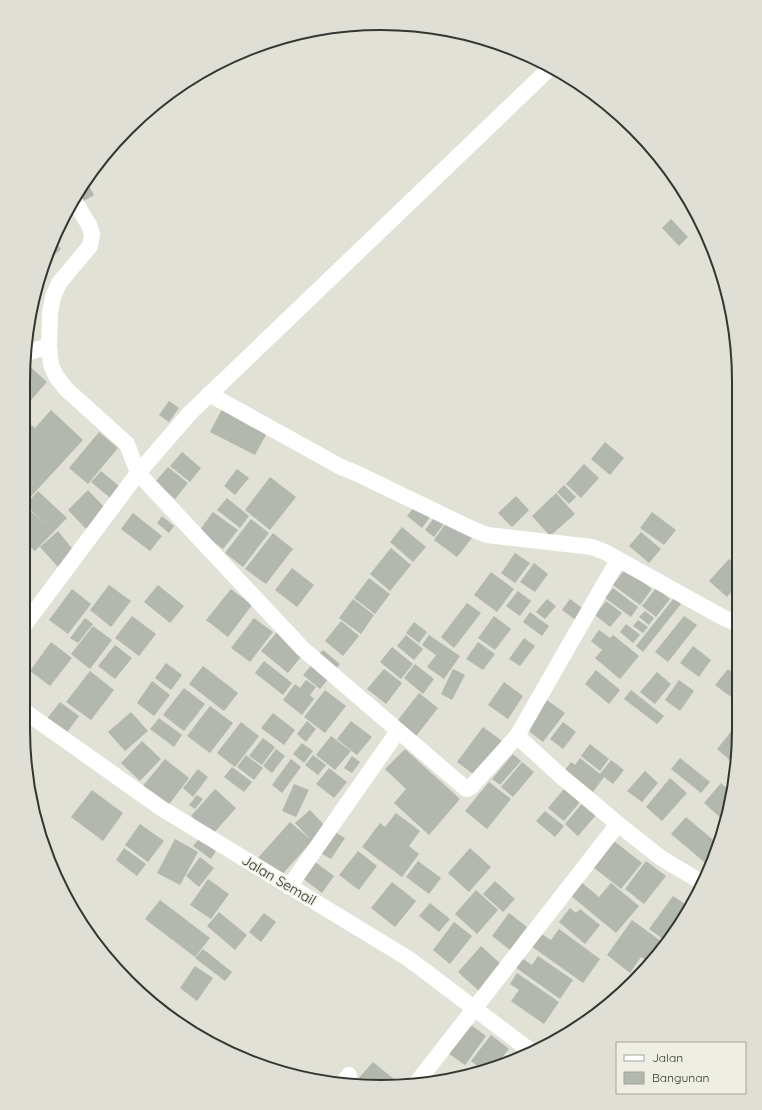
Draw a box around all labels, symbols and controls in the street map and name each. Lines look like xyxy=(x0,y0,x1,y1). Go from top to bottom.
street label: Jalan Semail xyxy=(239,851,319,909)
legend xyxy=(616,1042,746,1094)
text: Jalan xyxy=(652,1050,683,1065)
text: Bangunan xyxy=(652,1070,709,1085)

